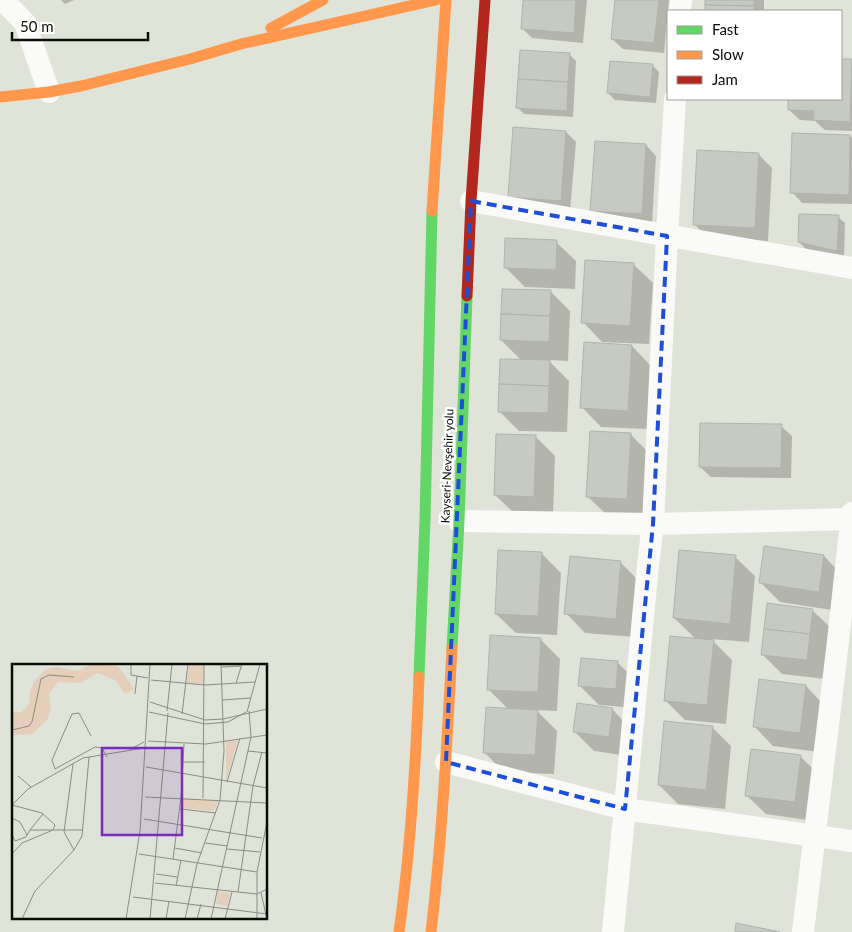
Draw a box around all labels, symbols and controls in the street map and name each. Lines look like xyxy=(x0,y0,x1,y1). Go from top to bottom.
scale bar xyxy=(12,10,149,42)
legend xyxy=(667,10,842,100)
text: 50 m xyxy=(20,17,54,35)
text: Fast xyxy=(712,20,739,38)
text: Slow xyxy=(712,45,744,63)
text: Jam xyxy=(712,70,738,88)
street label: Kayseri-Nevşehir yolu xyxy=(438,408,456,524)
inset map xyxy=(12,664,268,920)

